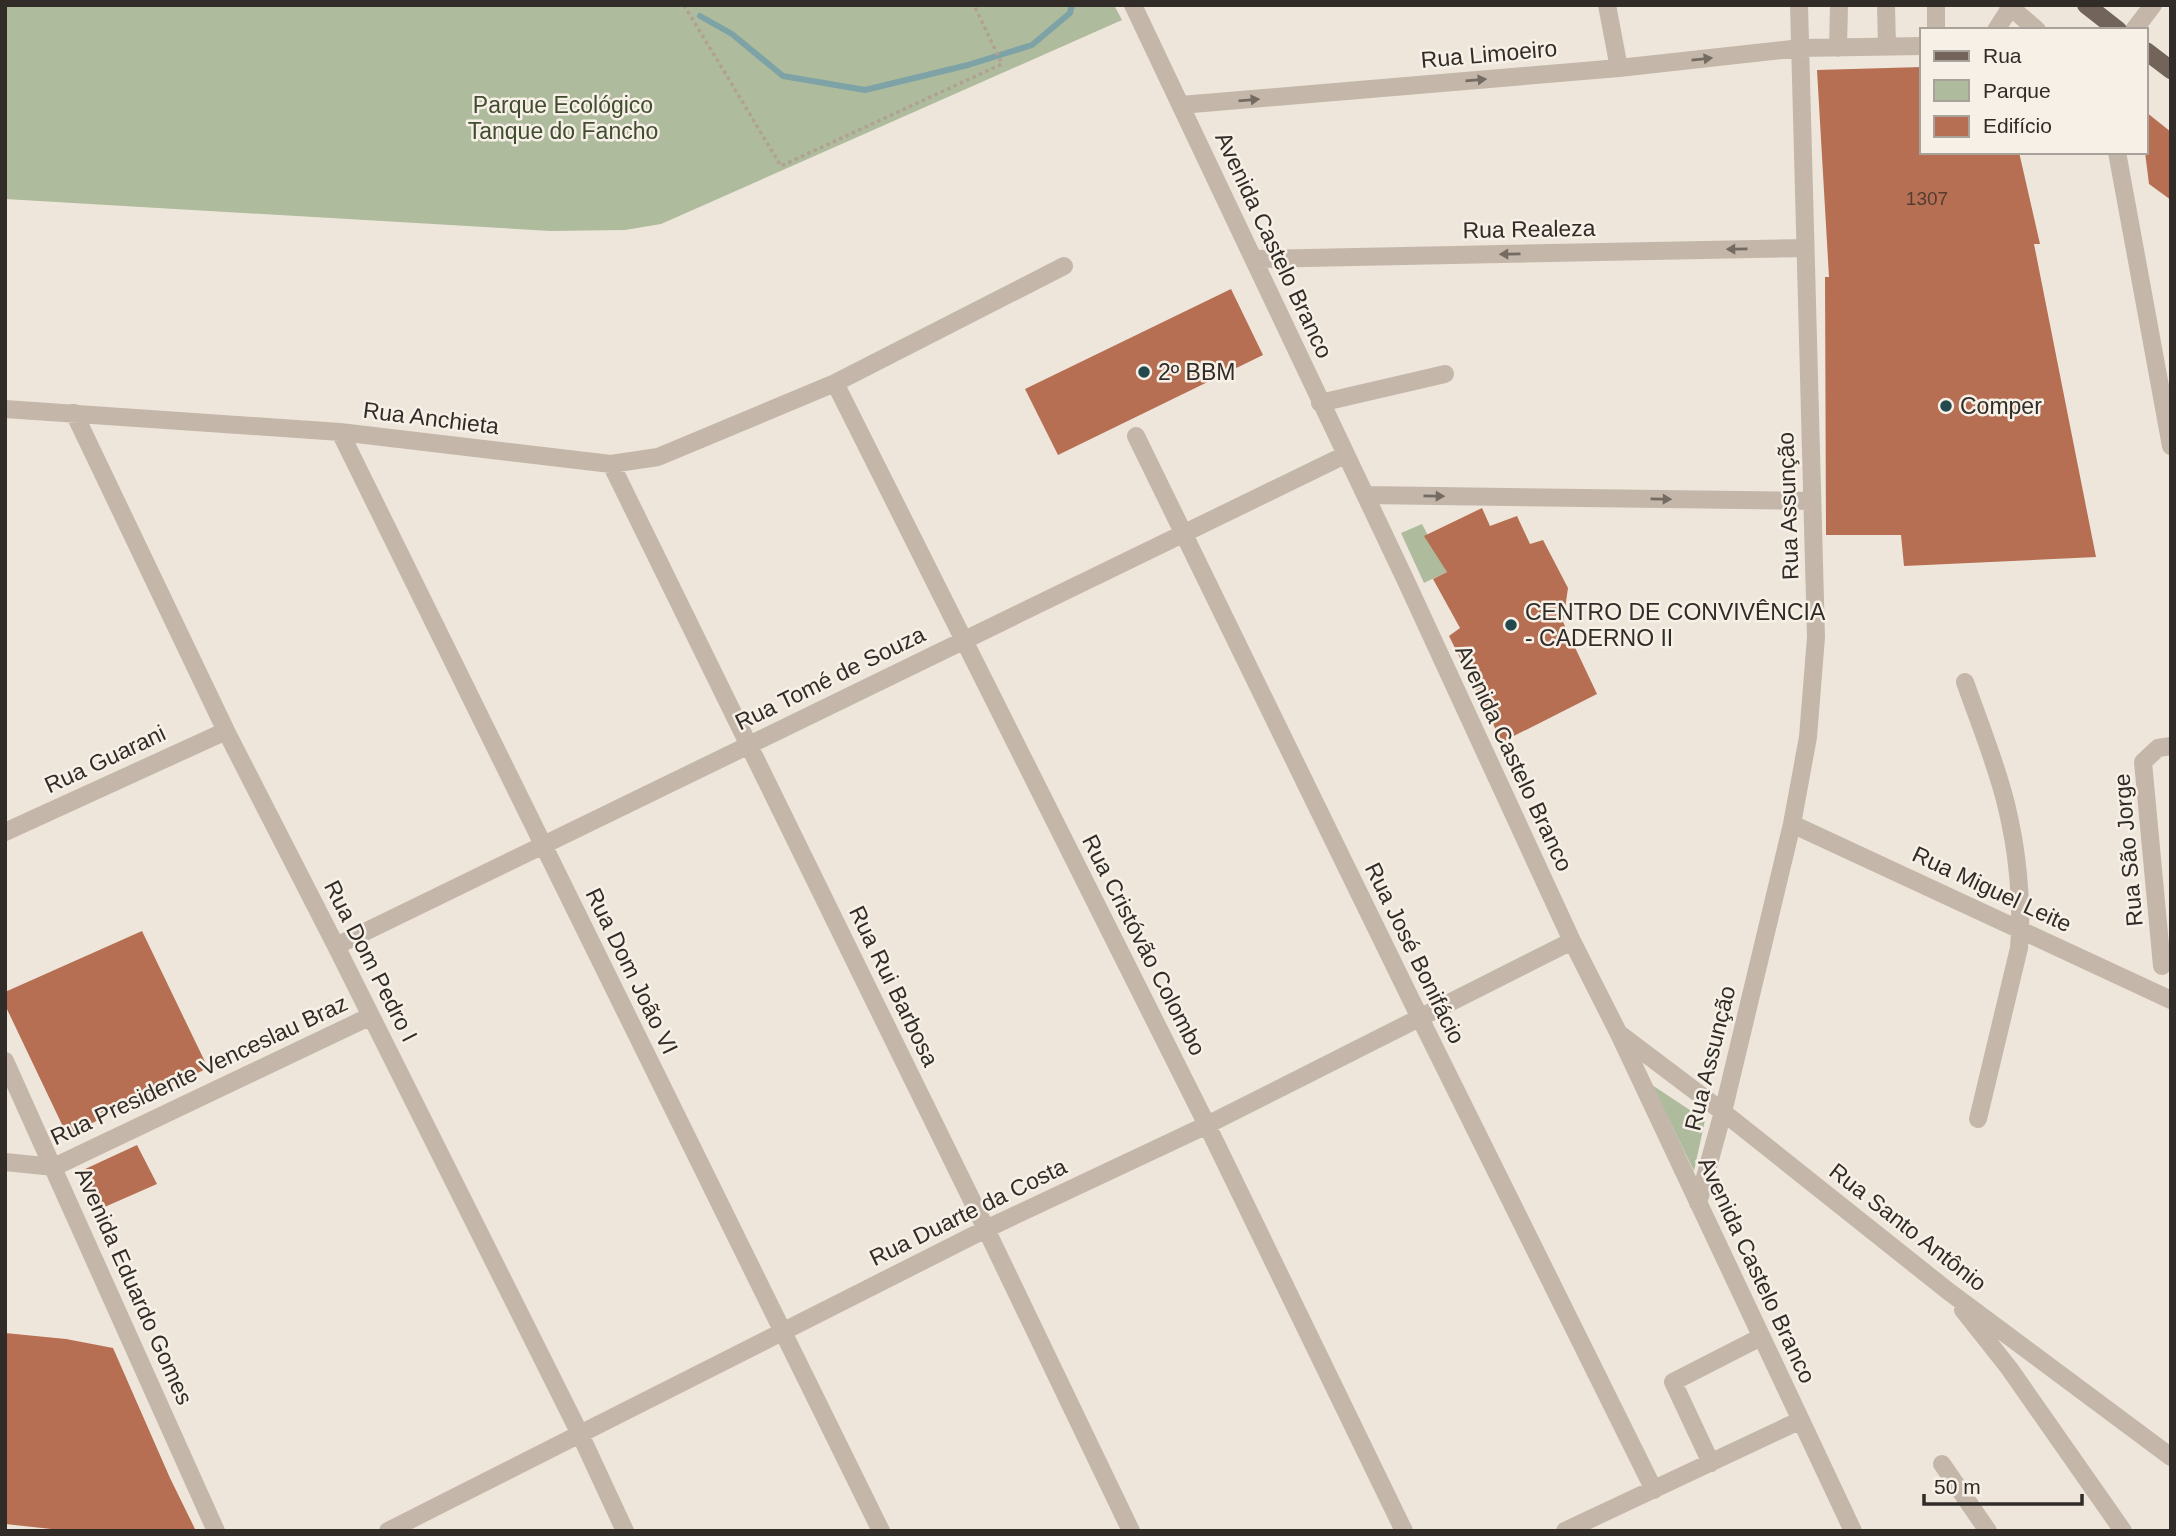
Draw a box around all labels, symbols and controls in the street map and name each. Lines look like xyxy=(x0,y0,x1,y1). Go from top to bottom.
legend xyxy=(1920,28,2148,154)
street label: Rua Limoeiro xyxy=(1420,35,1558,73)
text: Rua xyxy=(1983,44,2022,67)
one-way arrow xyxy=(1692,53,1714,64)
one-way arrow xyxy=(1465,74,1487,85)
text: Parque xyxy=(1983,79,2051,102)
park label: Parque Ecológico Tanque do Fancho xyxy=(468,92,658,144)
one-way arrow xyxy=(1238,94,1260,105)
text: Edifício xyxy=(1983,114,2052,137)
street label: Avenida Castelo Branco xyxy=(1210,128,1338,362)
house number: 1307 xyxy=(1906,188,1948,209)
street label: Rua Realeza xyxy=(1462,215,1596,243)
one-way arrow xyxy=(1726,243,1748,255)
one-way arrow xyxy=(1499,248,1521,260)
place label: 2º BBM xyxy=(1158,359,1235,385)
marker: 2º BBM xyxy=(1136,364,1152,380)
place label: Comper xyxy=(1960,393,2042,419)
street label: Rua Anchieta xyxy=(362,397,501,439)
marker: Comper xyxy=(1938,398,1954,414)
street label: Rua Assunção xyxy=(1772,431,1804,581)
one-way arrow xyxy=(1423,490,1445,502)
one-way arrow xyxy=(1650,493,1672,505)
place label: CENTRO DE CONVIVÊNCIA - CADERNO II xyxy=(1525,599,1826,651)
marker: CENTRO DE CONVIVÊNCIA - CADERNO II xyxy=(1503,617,1519,633)
street label: Rua Tomé de Souza xyxy=(731,621,929,735)
street label: Avenida Castelo Branco xyxy=(1450,641,1578,875)
street label: Rua Guarani xyxy=(40,720,170,798)
street label: Rua São Jorge xyxy=(2108,772,2148,928)
street label: Rua Cristóvão Colombo xyxy=(1077,830,1211,1060)
street label: Rua Miguel Leite xyxy=(1908,841,2076,937)
street label: Rua José Bonifácio xyxy=(1360,858,1470,1048)
street label: Rua Dom Pedro I xyxy=(319,876,423,1046)
street label: Rua Dom João VI xyxy=(581,884,683,1058)
street label: Rua Rui Barbosa xyxy=(844,902,944,1071)
street label: Rua Assunção xyxy=(1679,983,1741,1133)
street label: Rua Presidente Venceslau Braz xyxy=(46,990,352,1150)
street label: Rua Duarte da Costa xyxy=(865,1153,1071,1271)
street label: Avenida Castelo Branco xyxy=(1693,1153,1821,1387)
street label: Rua Santo Antônio xyxy=(1824,1158,1992,1296)
street label: Avenida Eduardo Gomes xyxy=(70,1164,198,1408)
scale bar xyxy=(1924,1462,2082,1506)
text: 50 m xyxy=(1934,1475,1981,1498)

